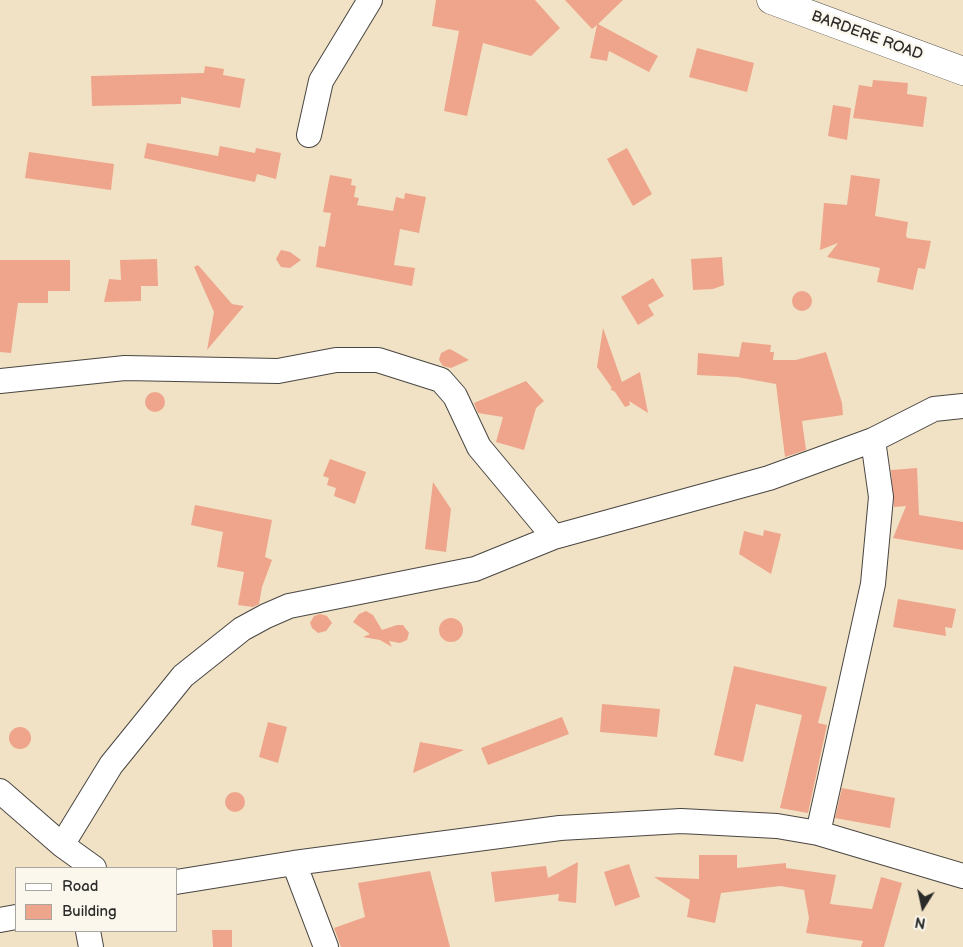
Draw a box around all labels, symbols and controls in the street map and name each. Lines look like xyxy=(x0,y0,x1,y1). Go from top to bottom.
street label: BARDERE ROAD xyxy=(809,7,925,65)
legend xyxy=(15,867,178,932)
text: Road xyxy=(62,877,98,896)
north arrow xyxy=(898,882,948,932)
text: Building xyxy=(62,902,117,921)
text: N xyxy=(914,913,927,932)

